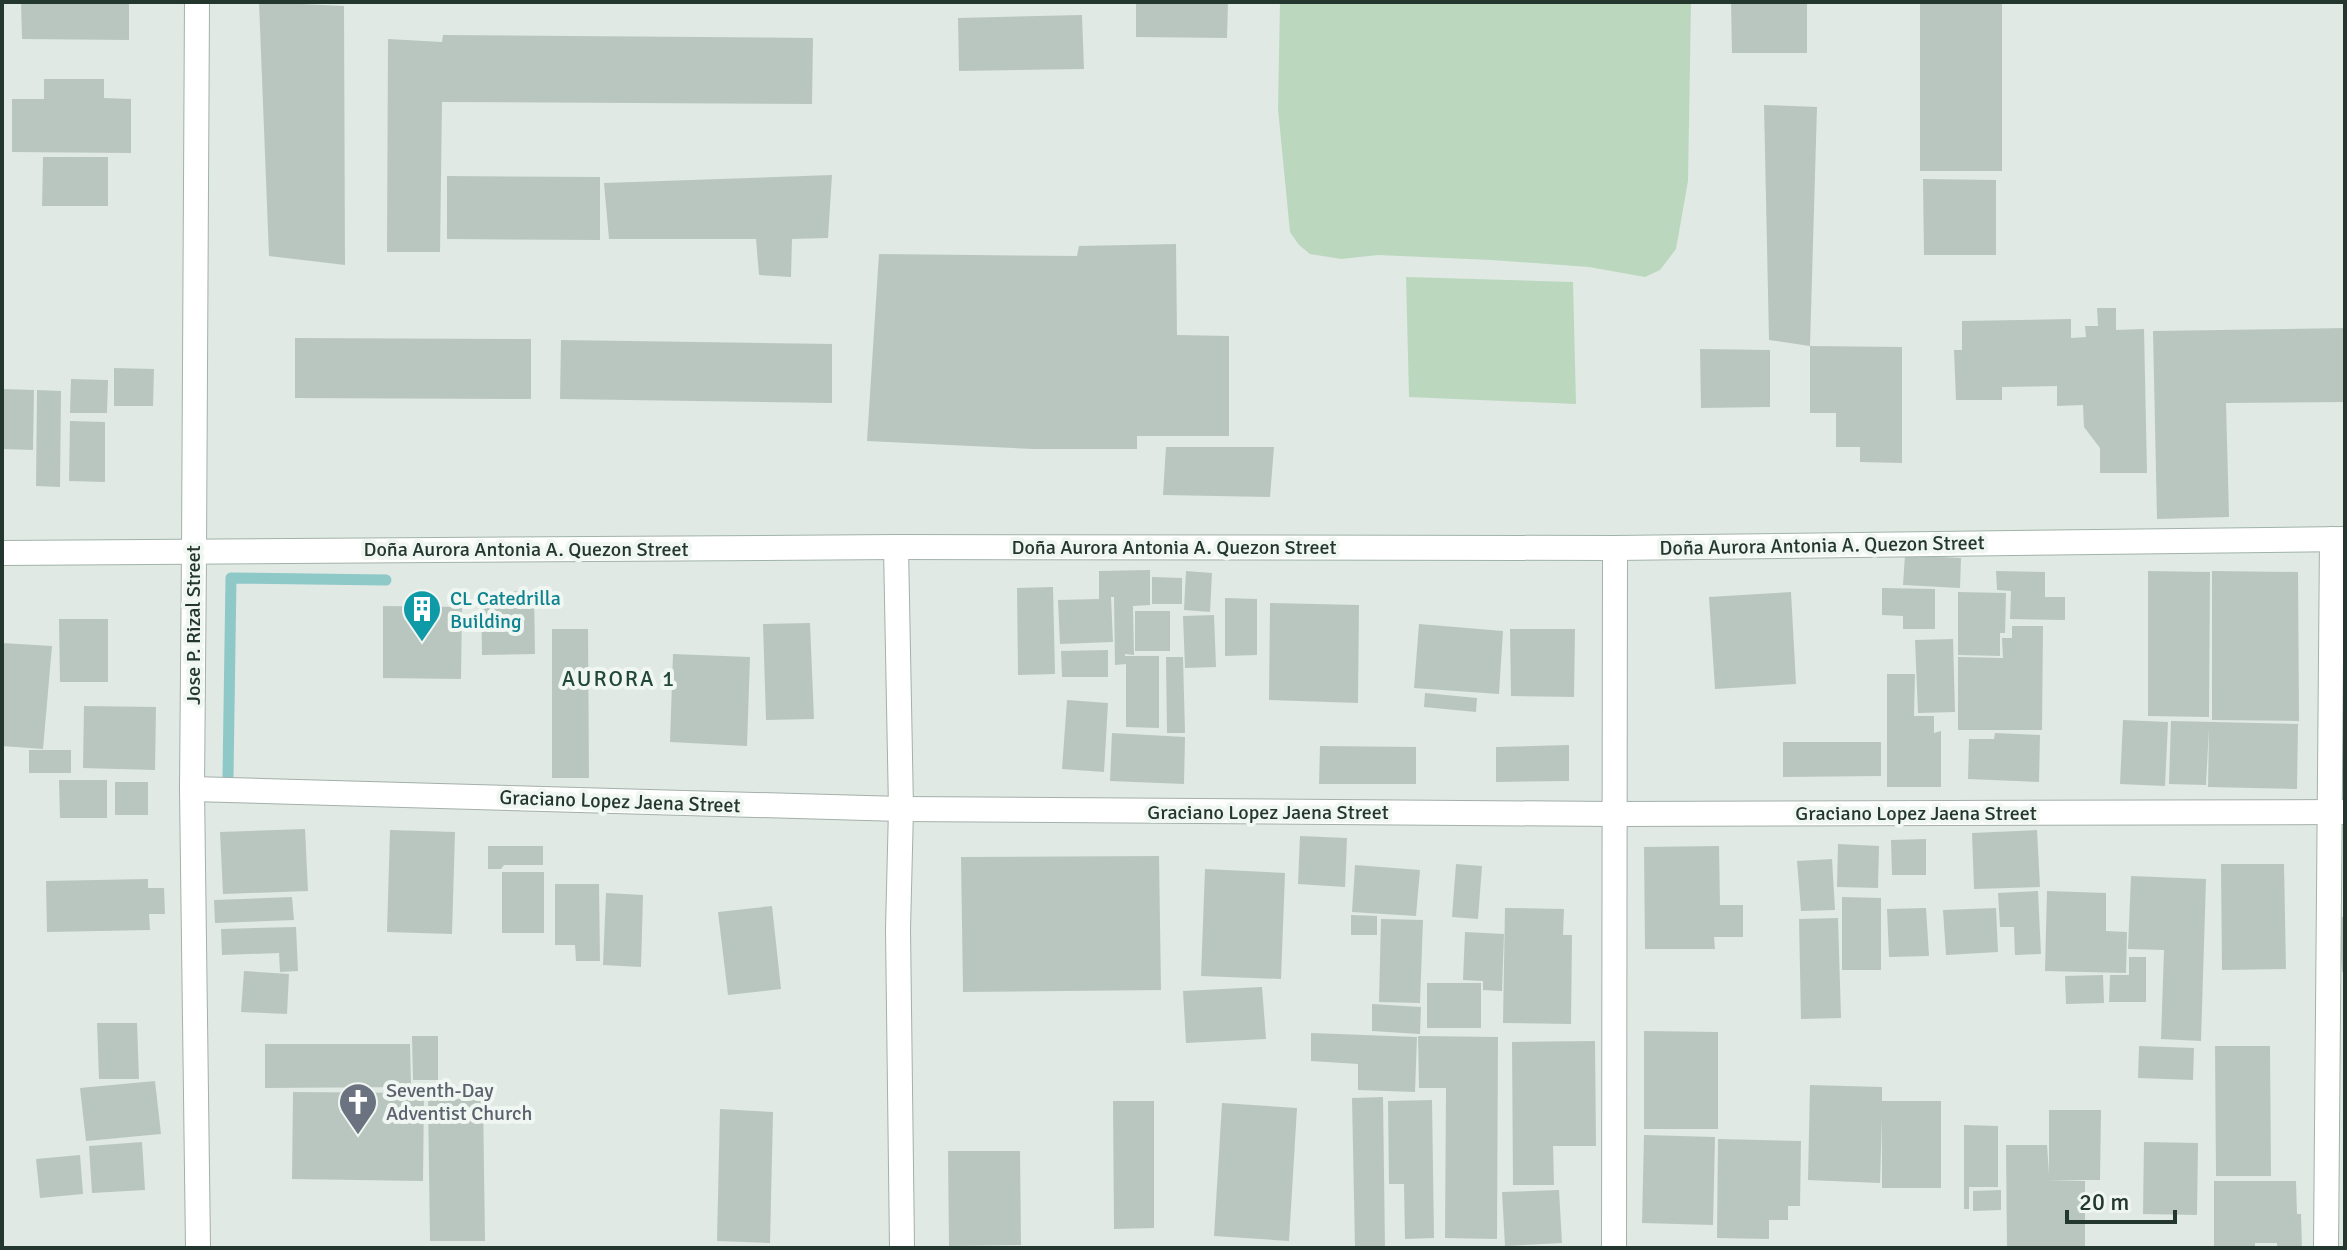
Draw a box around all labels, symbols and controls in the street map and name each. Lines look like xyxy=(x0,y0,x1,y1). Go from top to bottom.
street label: Doña Aurora Antonia A. Quezon Street xyxy=(1659,530,1985,561)
street label: Doña Aurora Antonia A. Quezon Street xyxy=(1011,535,1337,560)
street label: Doña Aurora Antonia A. Quezon Street xyxy=(363,537,689,562)
street label: Jose P. Rizal Street xyxy=(181,545,206,705)
place label: CL Catedrilla Building xyxy=(450,586,561,634)
building icon: CL Catedrilla Building xyxy=(401,588,443,643)
district label: AURORA 1 xyxy=(562,665,676,692)
street label: Graciano Lopez Jaena Street xyxy=(499,785,741,818)
street label: Graciano Lopez Jaena Street xyxy=(1147,800,1389,825)
street label: Graciano Lopez Jaena Street xyxy=(1795,801,2037,826)
place label: Seventh-Day Adventist Church xyxy=(386,1078,532,1126)
church icon: Seventh-Day Adventist Church xyxy=(337,1081,379,1136)
scale bar xyxy=(2067,1174,2175,1224)
text: 20 m xyxy=(2079,1187,2129,1217)

